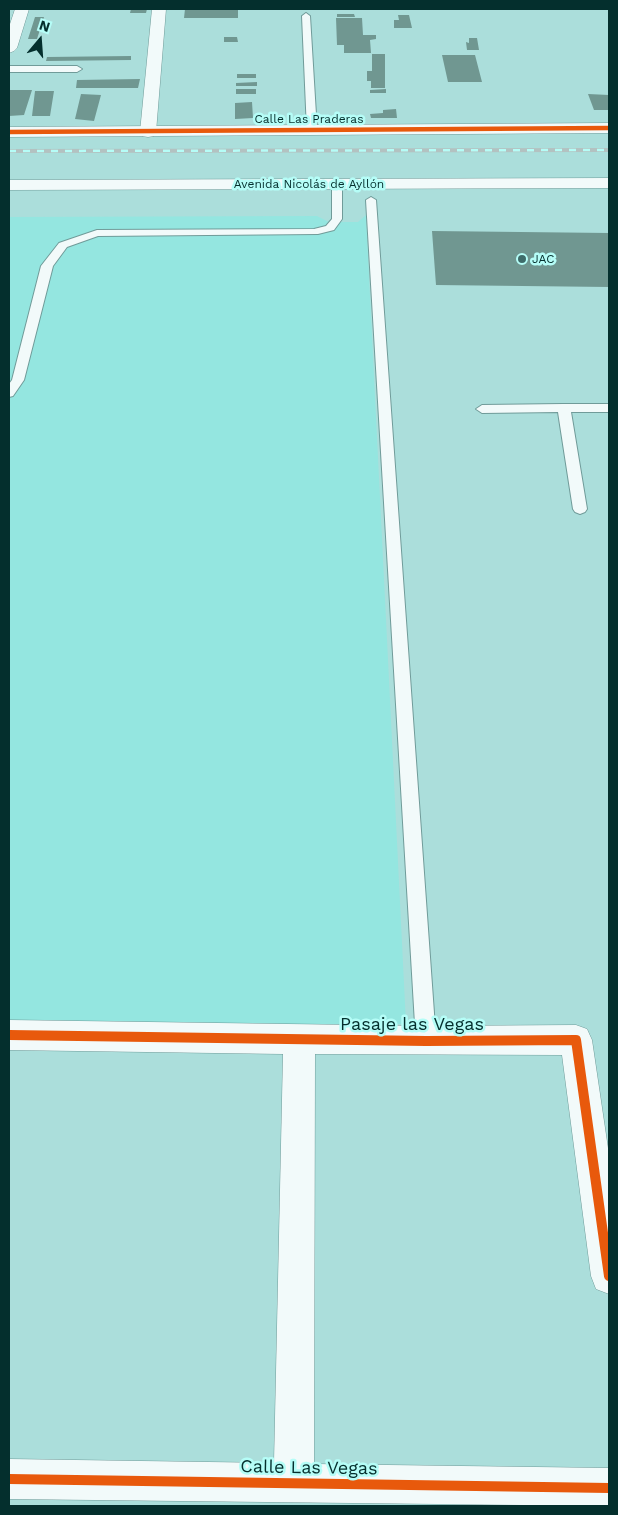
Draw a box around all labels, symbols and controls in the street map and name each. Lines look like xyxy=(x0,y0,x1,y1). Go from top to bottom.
north arrow xyxy=(15,15,65,65)
text: N xyxy=(37,17,52,35)
street label: Calle Las Praderas xyxy=(255,112,363,126)
street label: Avenida Nicolás de Ayllón xyxy=(234,177,384,191)
place label: JAC xyxy=(532,252,554,266)
marker: JAC xyxy=(516,253,528,265)
street label: Pasaje las Vegas xyxy=(340,1014,484,1036)
street label: Calle Las Vegas xyxy=(240,1456,378,1480)

